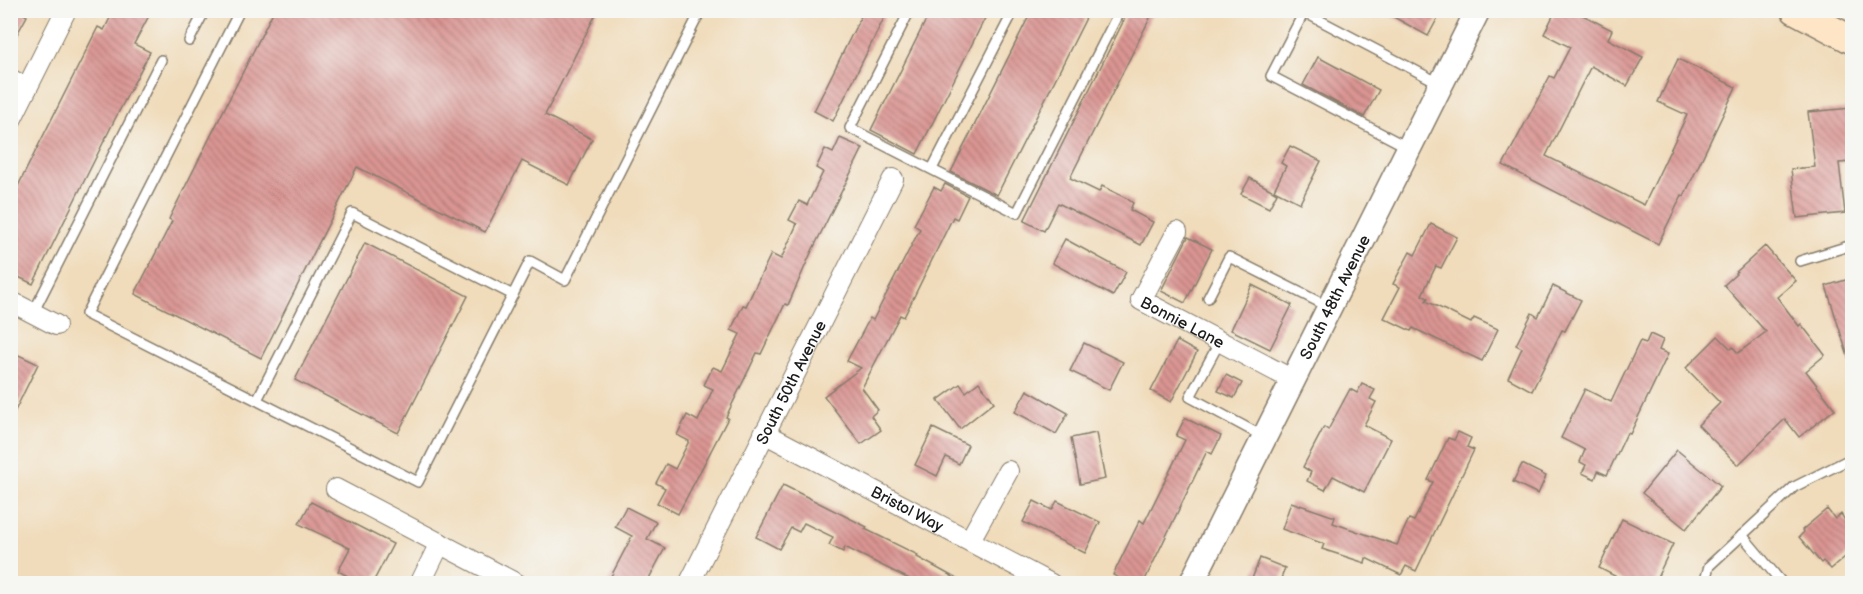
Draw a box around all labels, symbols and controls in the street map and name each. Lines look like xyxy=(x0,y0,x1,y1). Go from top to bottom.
street label: South 48th Avenue xyxy=(1297,232,1375,363)
street label: Bonnie Lane xyxy=(1137,293,1228,353)
street label: South 50th Avenue xyxy=(753,317,831,448)
street label: Bristol Way xyxy=(867,483,947,537)

